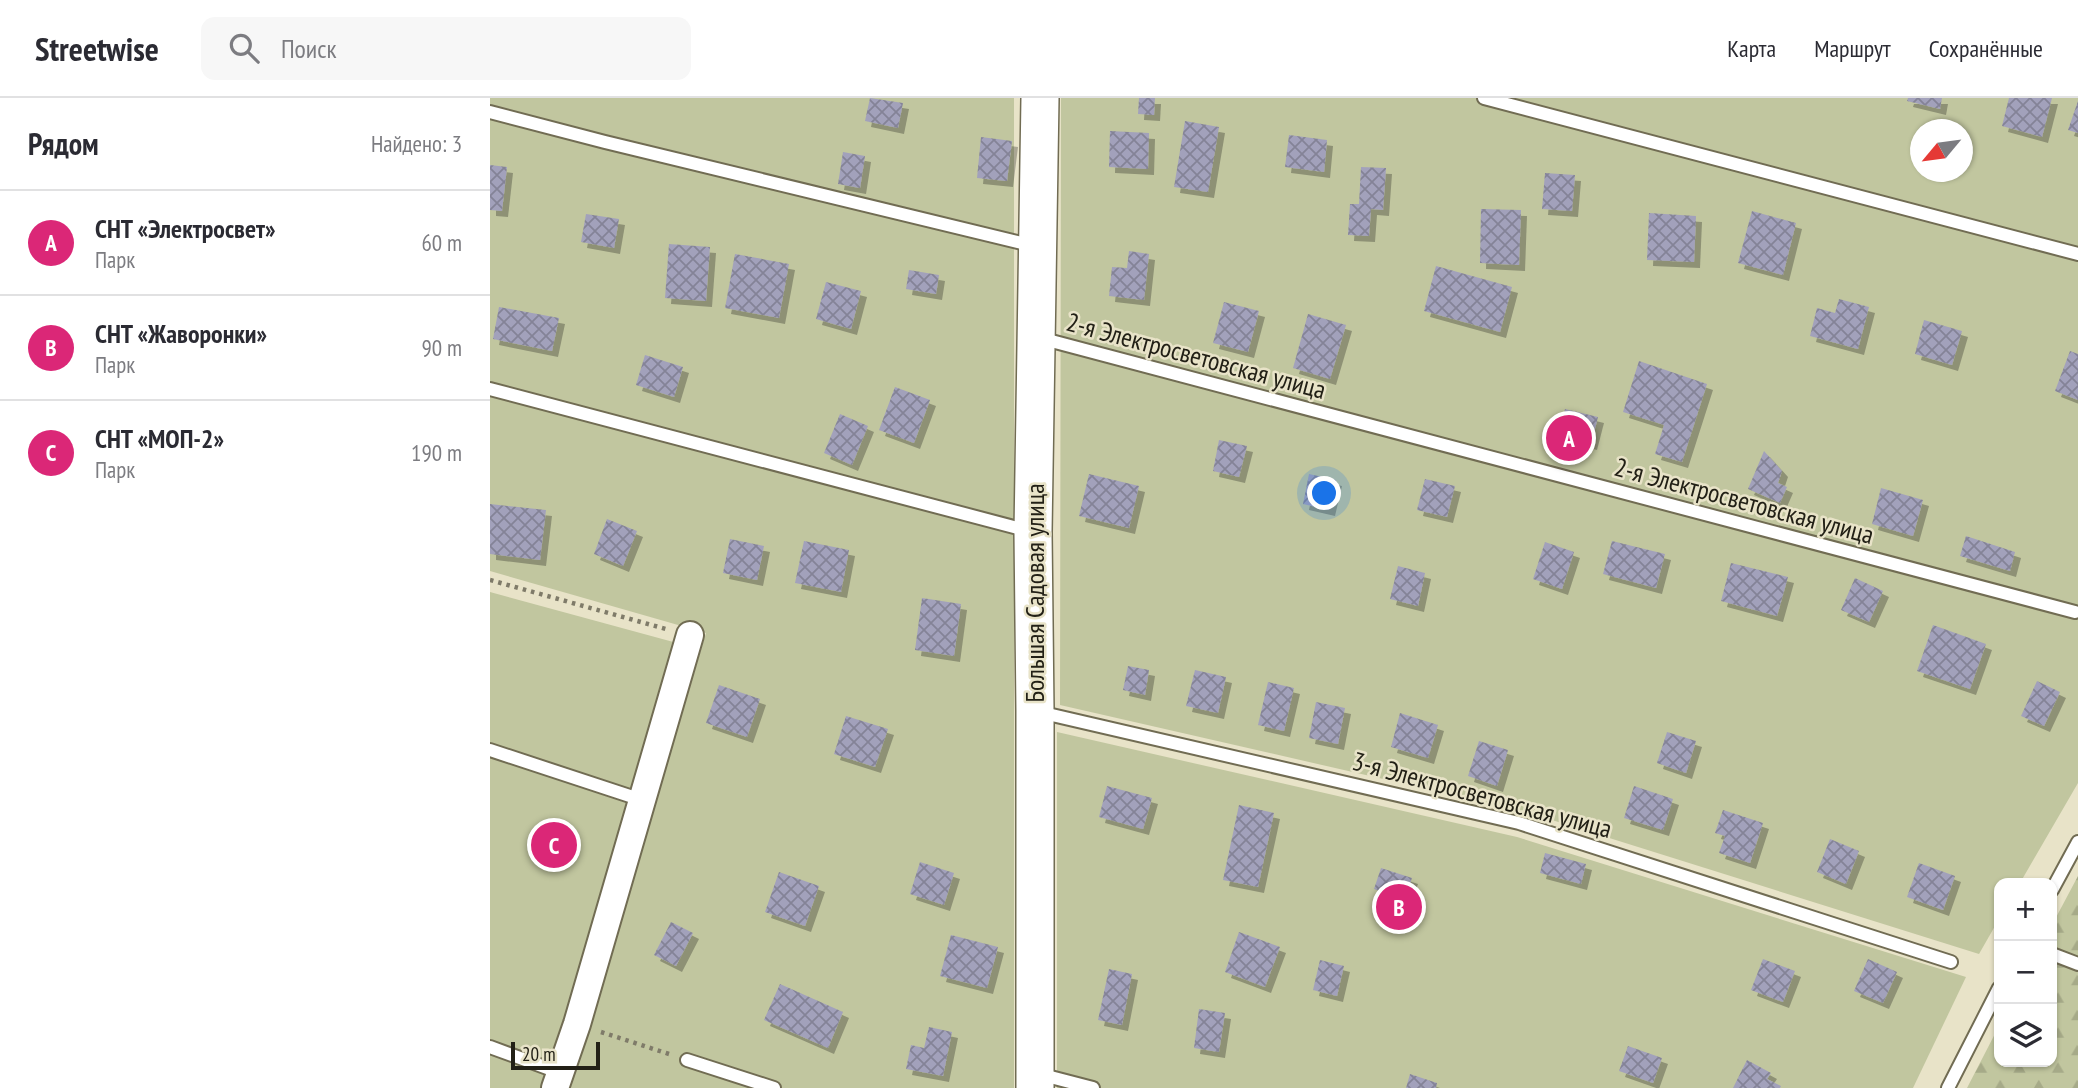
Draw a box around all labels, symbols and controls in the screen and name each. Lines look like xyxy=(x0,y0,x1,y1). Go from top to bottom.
search box xyxy=(201,17,691,80)
text: Streetwise xyxy=(35,27,159,70)
icon: search xyxy=(225,29,263,67)
text: Поиск xyxy=(281,32,337,65)
text: Карта xyxy=(1727,33,1776,64)
text: Маршрут xyxy=(1814,33,1891,64)
text: Сохранённые xyxy=(1929,33,2043,64)
north arrow xyxy=(1910,119,1973,182)
text: Рядом xyxy=(28,124,99,163)
text: Найдено: 3 xyxy=(371,129,462,158)
text: СНТ «Электросвет» xyxy=(95,212,276,245)
text: A xyxy=(45,228,57,257)
text: 60 m xyxy=(421,228,462,257)
text: Парк xyxy=(95,245,135,274)
street label: 2-я Электросветовская улица xyxy=(1063,305,1329,406)
text: СНТ «Жаворонки» xyxy=(95,317,267,350)
text: B xyxy=(45,333,57,362)
text: 90 m xyxy=(421,333,462,362)
text: Парк xyxy=(95,350,135,379)
pin: A xyxy=(1546,412,1592,464)
text: СНТ «МОП-2» xyxy=(95,422,224,455)
text: C xyxy=(46,438,56,467)
text: 190 m xyxy=(411,438,462,467)
street label: 2-я Электросветовская улица xyxy=(1611,450,1877,551)
text: Парк xyxy=(95,455,135,484)
your location xyxy=(1307,476,1341,510)
street label: Большая Садовая улица xyxy=(1018,483,1051,703)
street label: 3-я Электросветовская улица xyxy=(1349,744,1615,845)
pin: C xyxy=(531,819,577,871)
map controls xyxy=(1994,878,2057,1067)
button: + xyxy=(1994,878,2057,941)
pin: B xyxy=(1376,881,1422,933)
button: − xyxy=(1994,941,2057,1004)
button: layers xyxy=(1994,1004,2057,1067)
scale bar xyxy=(511,1039,600,1071)
text: 20 m xyxy=(522,1042,556,1066)

